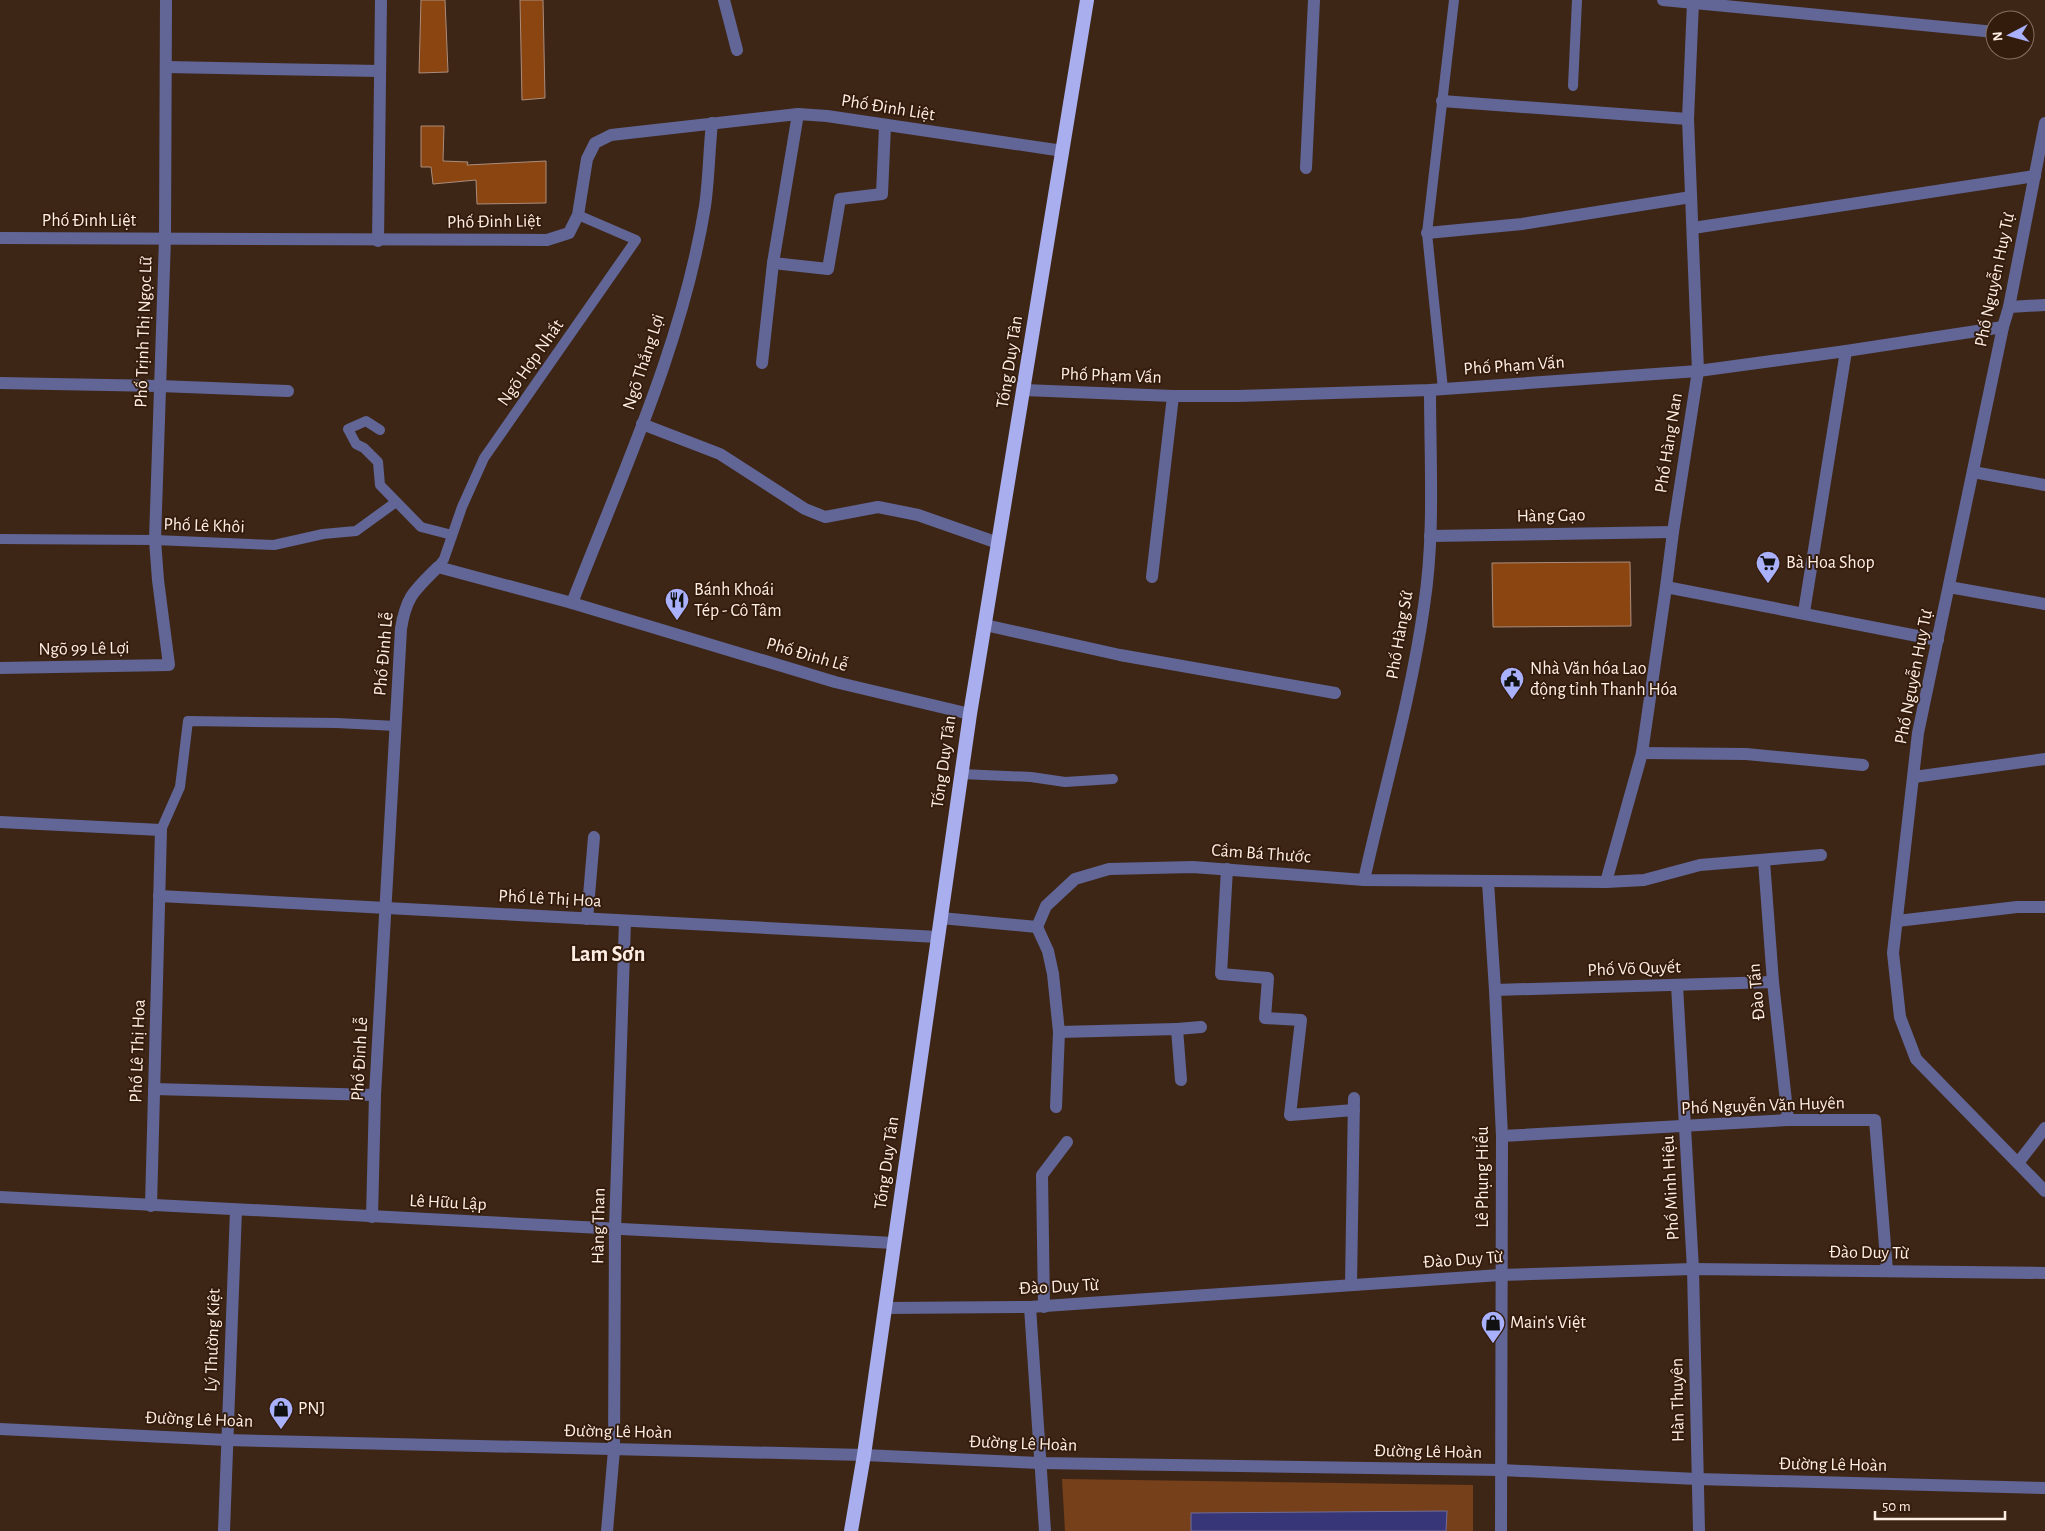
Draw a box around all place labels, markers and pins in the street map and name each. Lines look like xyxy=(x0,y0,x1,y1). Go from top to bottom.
supermarket icon: Bà Hoa Shop xyxy=(1755,550,1781,584)
place label: Bà Hoa Shop xyxy=(1786,554,1875,572)
place label: Bánh Khoái Tép - Cô Tâm xyxy=(694,581,782,620)
restaurant icon: Bánh Khoái Tép - Cô Tâm xyxy=(664,587,690,621)
place label: Nhà Văn hóa Lao động tỉnh Thanh Hóa xyxy=(1530,660,1678,699)
public building icon: Nhà Văn hóa Lao động tỉnh Thanh Hóa xyxy=(1499,666,1525,700)
shop icon: Main's Việt xyxy=(1480,1310,1506,1344)
place label: Main's Việt xyxy=(1510,1314,1586,1332)
shop icon: PNJ xyxy=(268,1396,294,1430)
place label: PNJ xyxy=(298,1400,325,1418)

